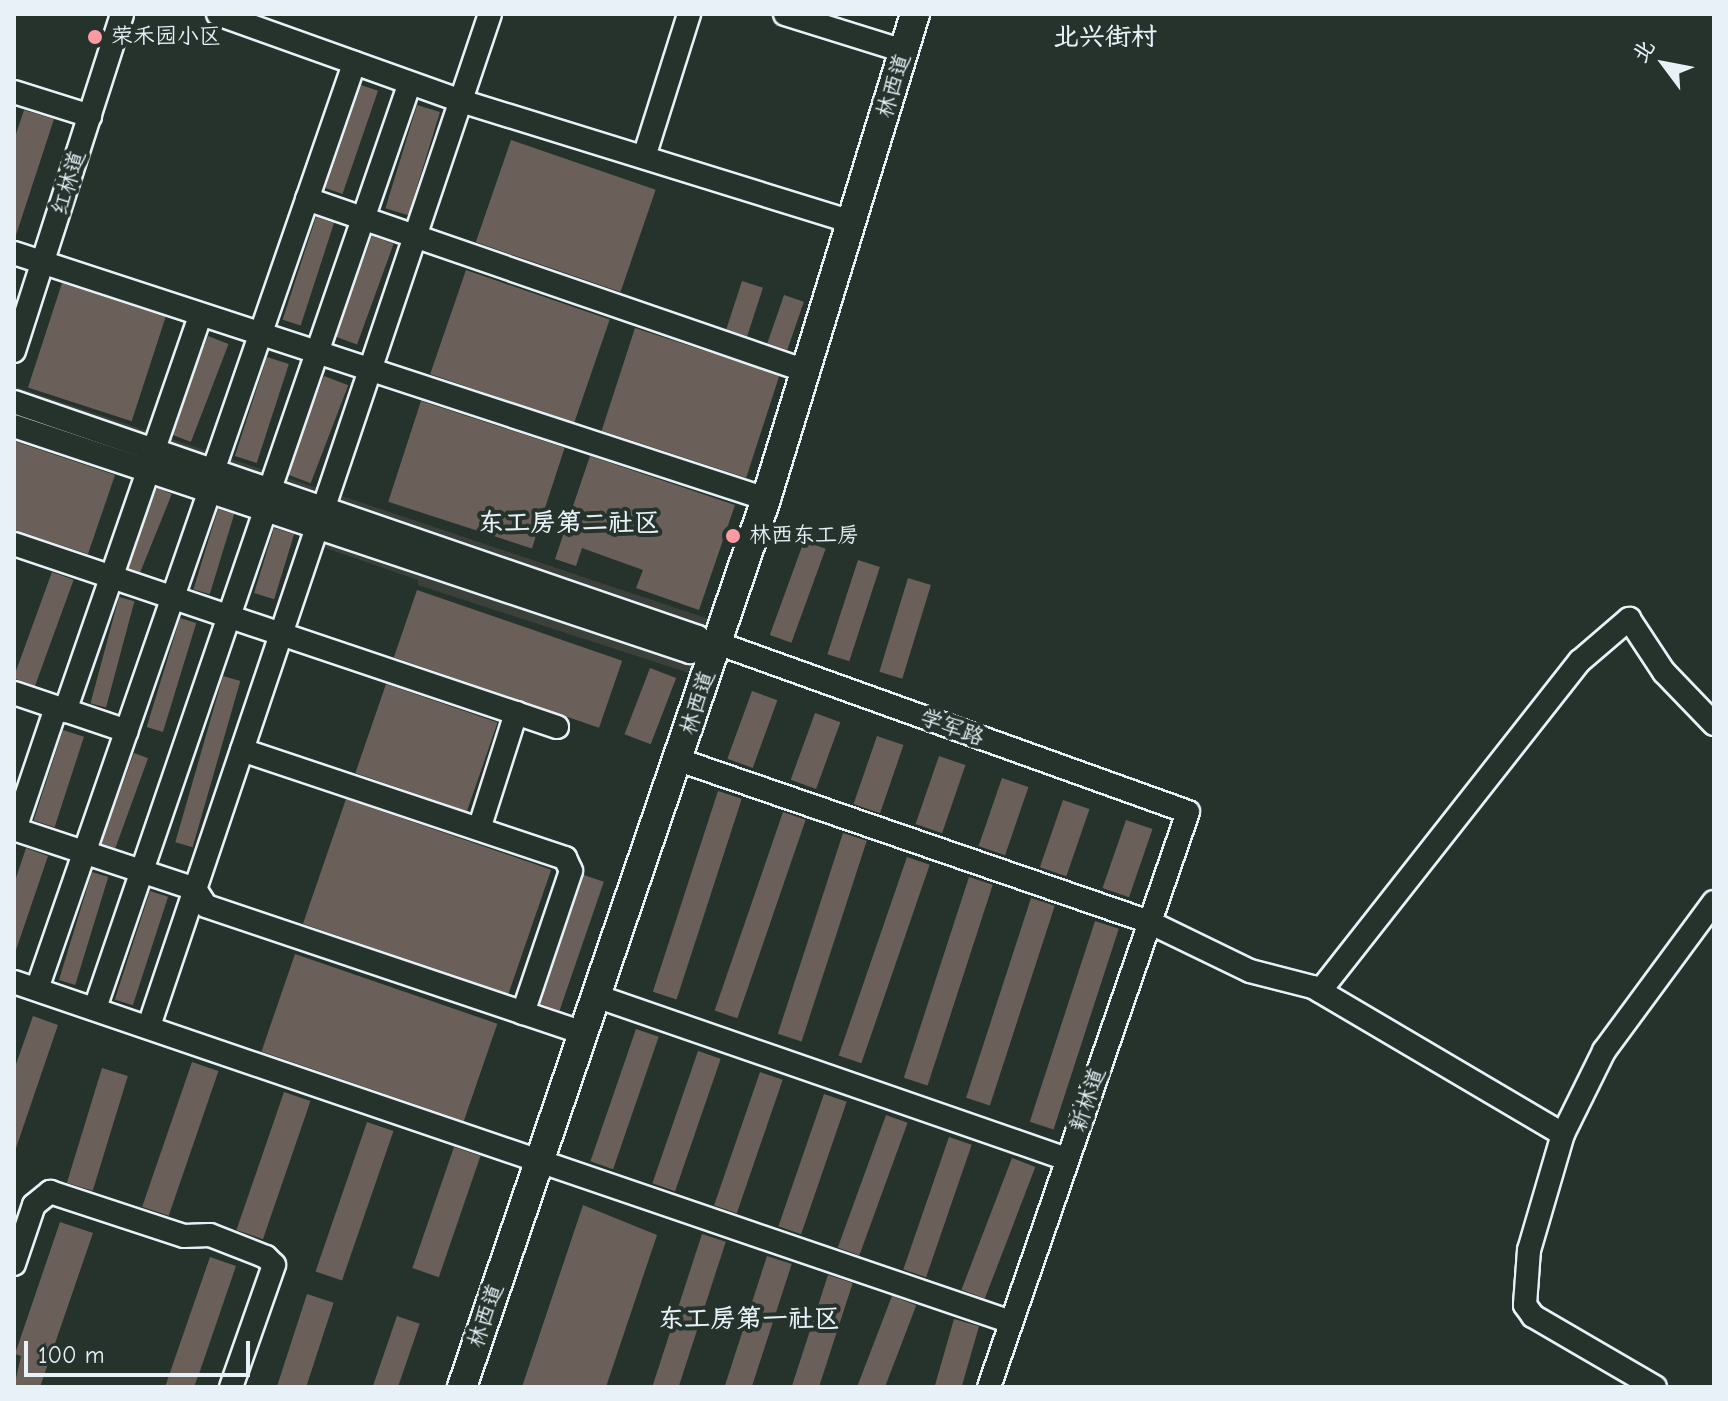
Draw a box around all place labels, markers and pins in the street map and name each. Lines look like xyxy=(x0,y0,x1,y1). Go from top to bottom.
place label: 荣禾园小区 xyxy=(111,24,221,50)
marker: 荣禾园小区 xyxy=(86,28,104,46)
place label: 林西东工房 xyxy=(749,523,859,549)
marker: 林西东工房 xyxy=(724,527,742,545)

